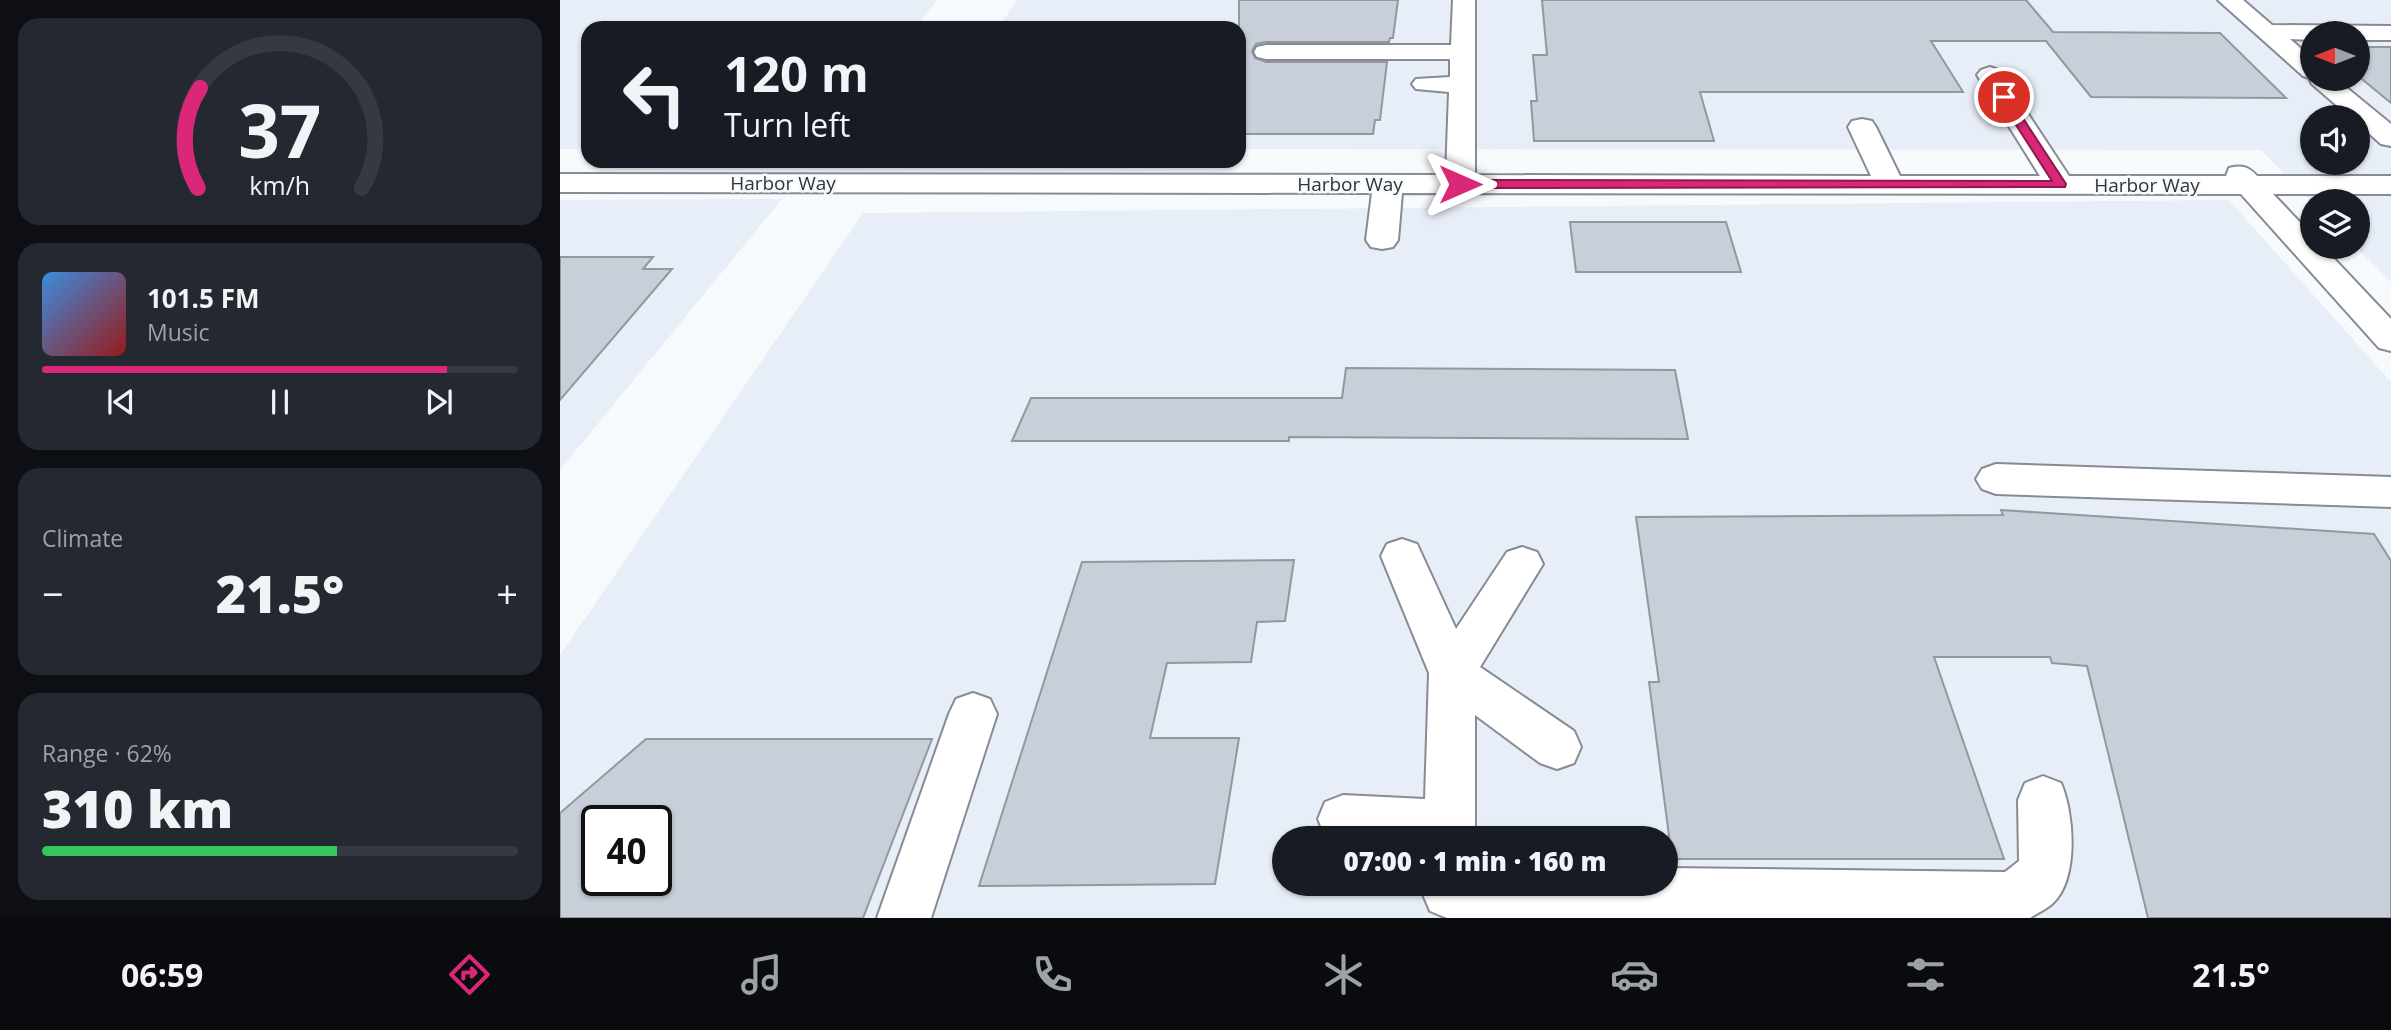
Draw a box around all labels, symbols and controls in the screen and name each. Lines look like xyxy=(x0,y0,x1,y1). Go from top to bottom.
north arrow xyxy=(2300,21,2370,91)
map controls xyxy=(2300,21,2370,259)
text: 120 m xyxy=(724,40,869,106)
icon: left xyxy=(609,49,700,140)
pin xyxy=(1974,67,2034,127)
icon: arrive xyxy=(1985,78,2023,116)
text: 37 xyxy=(238,80,322,179)
text: Turn left xyxy=(724,103,850,146)
button: sound xyxy=(2300,105,2370,175)
position arrow xyxy=(1423,147,1497,221)
text: km/h xyxy=(250,167,310,201)
street label: Harbor Way xyxy=(730,170,836,196)
street label: Harbor Way xyxy=(1297,171,1403,197)
street label: Harbor Way xyxy=(2094,172,2200,198)
button: layers xyxy=(2300,189,2370,259)
text: 101.5 FM xyxy=(147,280,259,316)
text: Music xyxy=(147,316,210,348)
icon: previous xyxy=(102,383,140,421)
icon: pause xyxy=(261,383,299,421)
icon: next xyxy=(420,383,458,421)
text: Climate xyxy=(42,522,123,554)
text: 21.5° xyxy=(216,557,344,628)
text: − xyxy=(42,567,64,619)
text: + xyxy=(496,567,518,619)
text: Range · 62% xyxy=(42,737,172,769)
text: 310 km xyxy=(42,772,233,843)
speed limit sign: 40 xyxy=(581,805,672,896)
text: 07:00 · 1 min · 160 m xyxy=(1344,843,1606,879)
icon: directions xyxy=(445,950,494,999)
icon: music xyxy=(737,950,786,999)
icon: phone xyxy=(1028,950,1077,999)
icon: climate xyxy=(1319,950,1368,999)
icon: car xyxy=(1610,950,1659,999)
icon: filters xyxy=(1901,950,1950,999)
text: 06:59 xyxy=(121,953,203,996)
text: 21.5° xyxy=(2192,953,2270,996)

